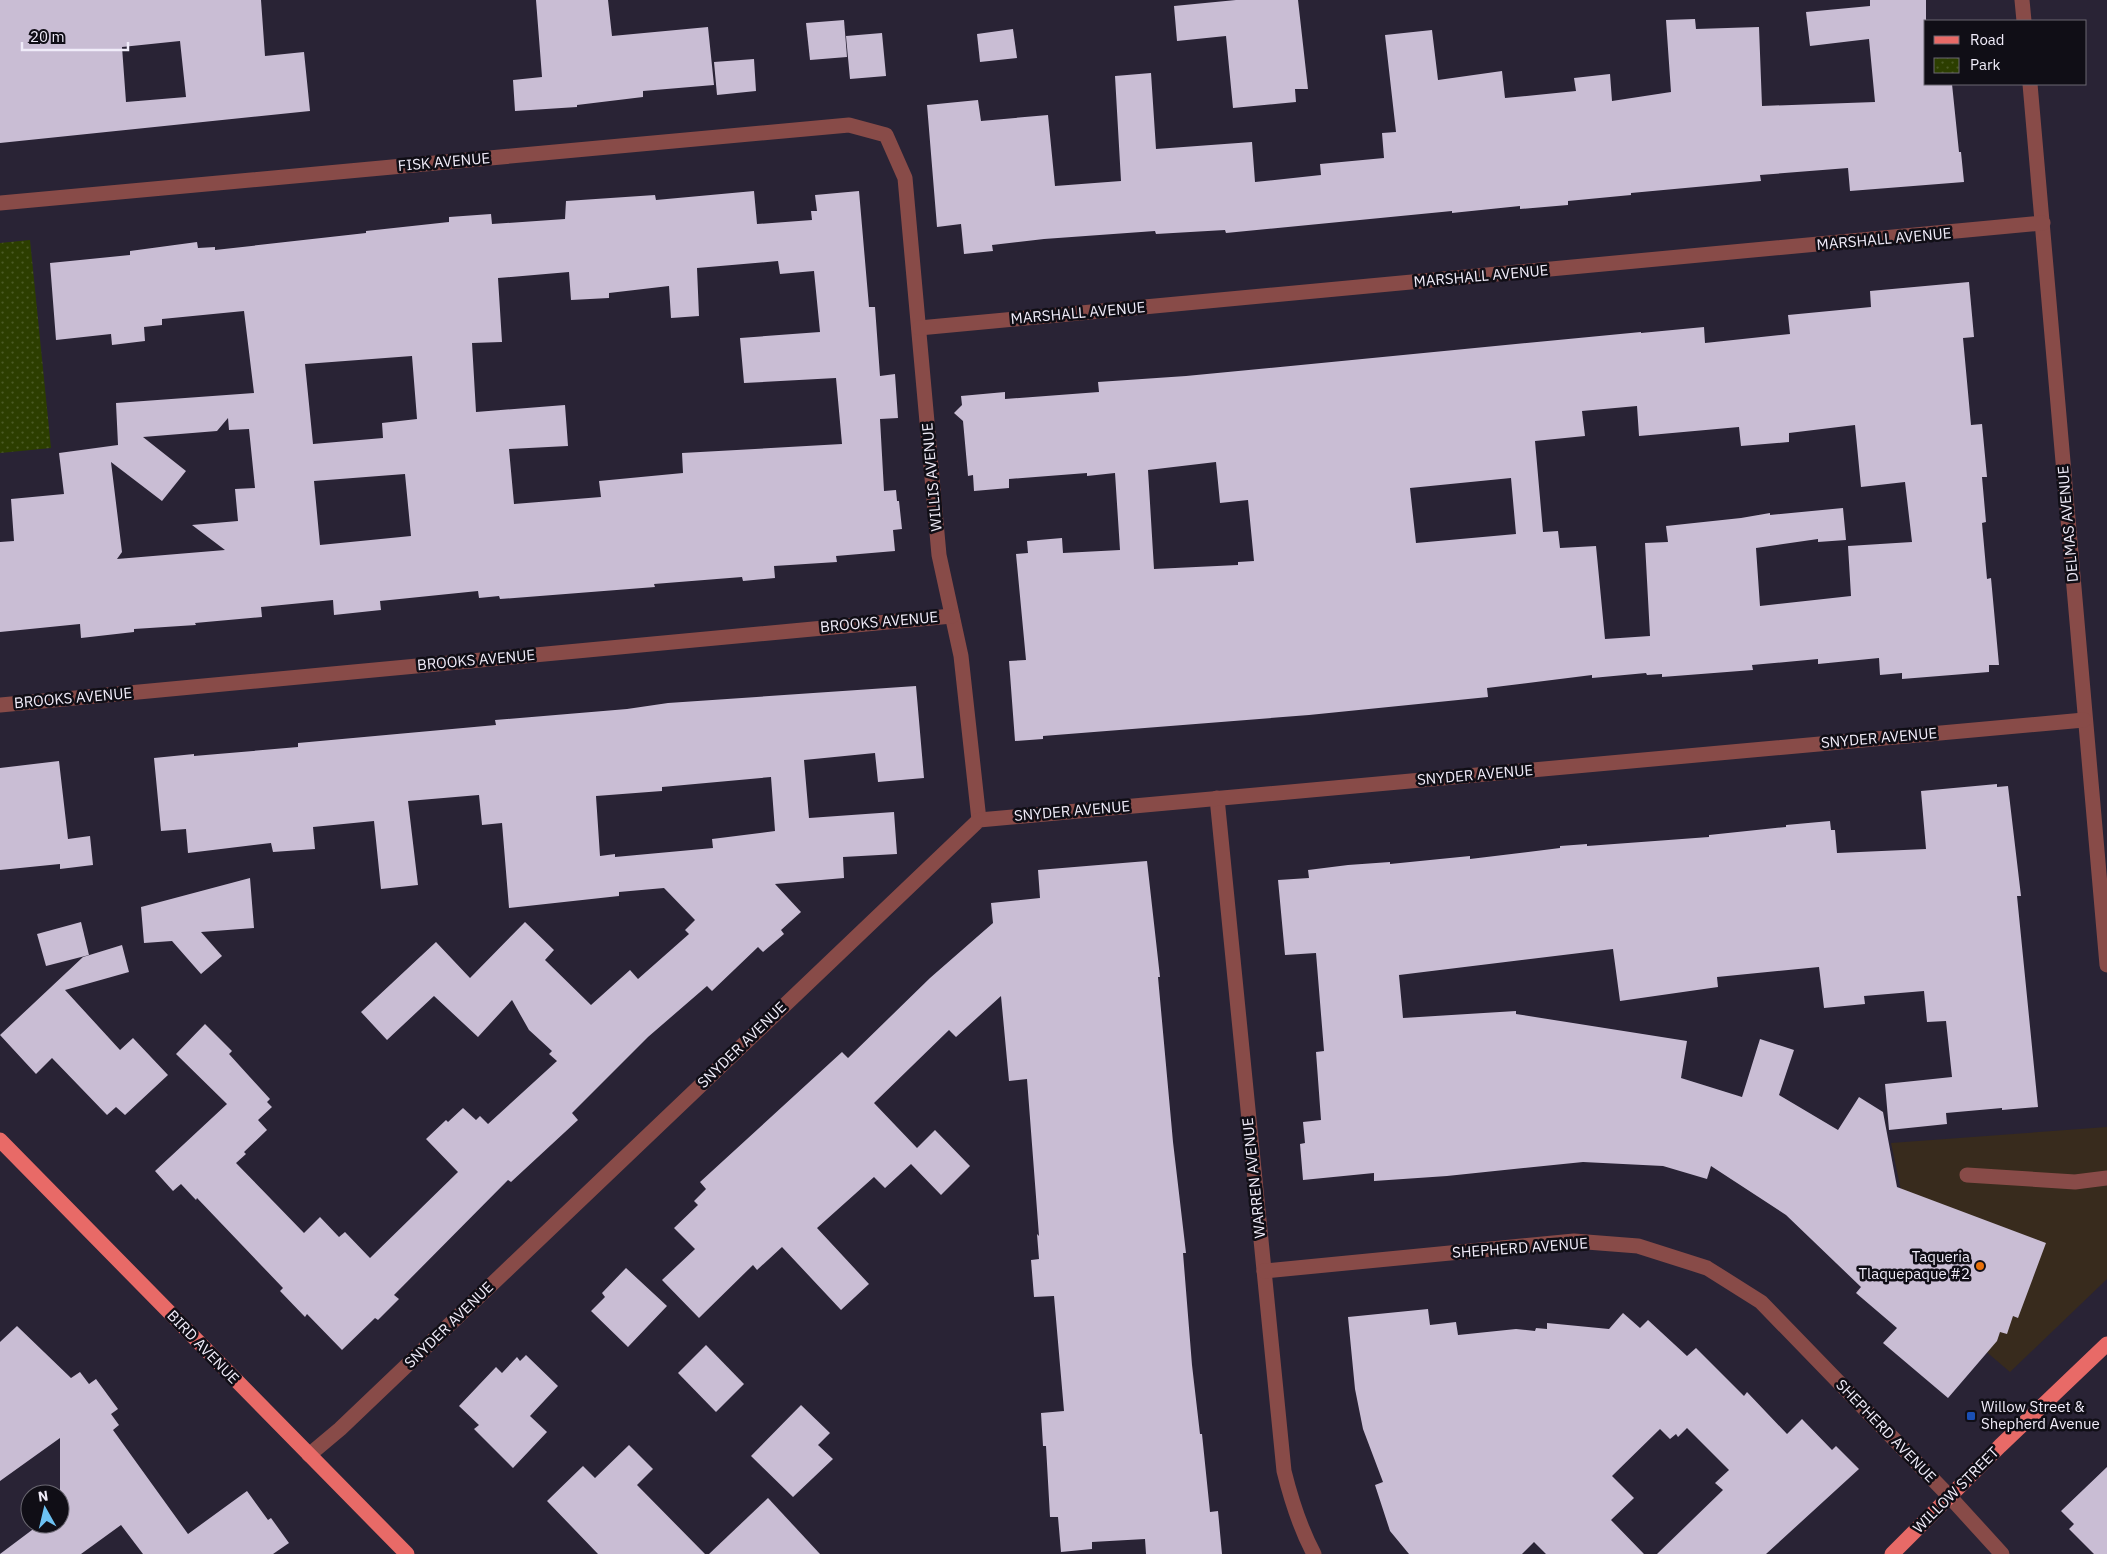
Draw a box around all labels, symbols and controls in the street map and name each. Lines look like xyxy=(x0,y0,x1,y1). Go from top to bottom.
scale bar xyxy=(22,20,129,52)
legend xyxy=(1924,20,2087,85)
text: 20 m xyxy=(30,27,65,46)
text: Road xyxy=(1970,30,2005,49)
text: Park xyxy=(1970,55,2000,74)
street label: FISK AVENUE xyxy=(397,148,491,175)
street label: MARSHALL AVENUE xyxy=(1816,223,1952,254)
street label: MARSHALL AVENUE xyxy=(1413,260,1549,291)
street label: MARSHALL AVENUE xyxy=(1010,297,1146,328)
street label: WILLIS AVENUE xyxy=(917,422,946,532)
street label: DELMAS AVENUE xyxy=(2053,465,2082,583)
street label: BROOKS AVENUE xyxy=(819,607,939,636)
street label: BROOKS AVENUE xyxy=(416,645,536,674)
street label: BROOKS AVENUE xyxy=(13,683,133,712)
street label: SNYDER AVENUE xyxy=(1820,723,1938,752)
street label: SNYDER AVENUE xyxy=(1416,760,1534,789)
street label: SNYDER AVENUE xyxy=(1013,796,1131,825)
street label: SNYDER AVENUE xyxy=(693,997,790,1092)
street label: WARREN AVENUE xyxy=(1238,1117,1269,1239)
street label: SHEPHERD AVENUE xyxy=(1451,1233,1589,1262)
place label: Taqueria Tlaquepaque #2 xyxy=(1858,1247,1970,1283)
marker: Taqueria Tlaquepaque #2 xyxy=(1974,1260,1986,1272)
street label: SNYDER AVENUE xyxy=(400,1277,497,1372)
street label: BIRD AVENUE xyxy=(163,1306,243,1388)
street label: SHEPHERD AVENUE xyxy=(1832,1375,1940,1486)
place label: Willow Street & Shepherd Avenue xyxy=(1981,1397,2100,1433)
marker: Willow Street & Shepherd Avenue xyxy=(1965,1410,1977,1422)
street label: WILLOW STREET xyxy=(1909,1442,2003,1537)
north arrow xyxy=(20,1484,70,1534)
text: N xyxy=(37,1487,49,1506)

